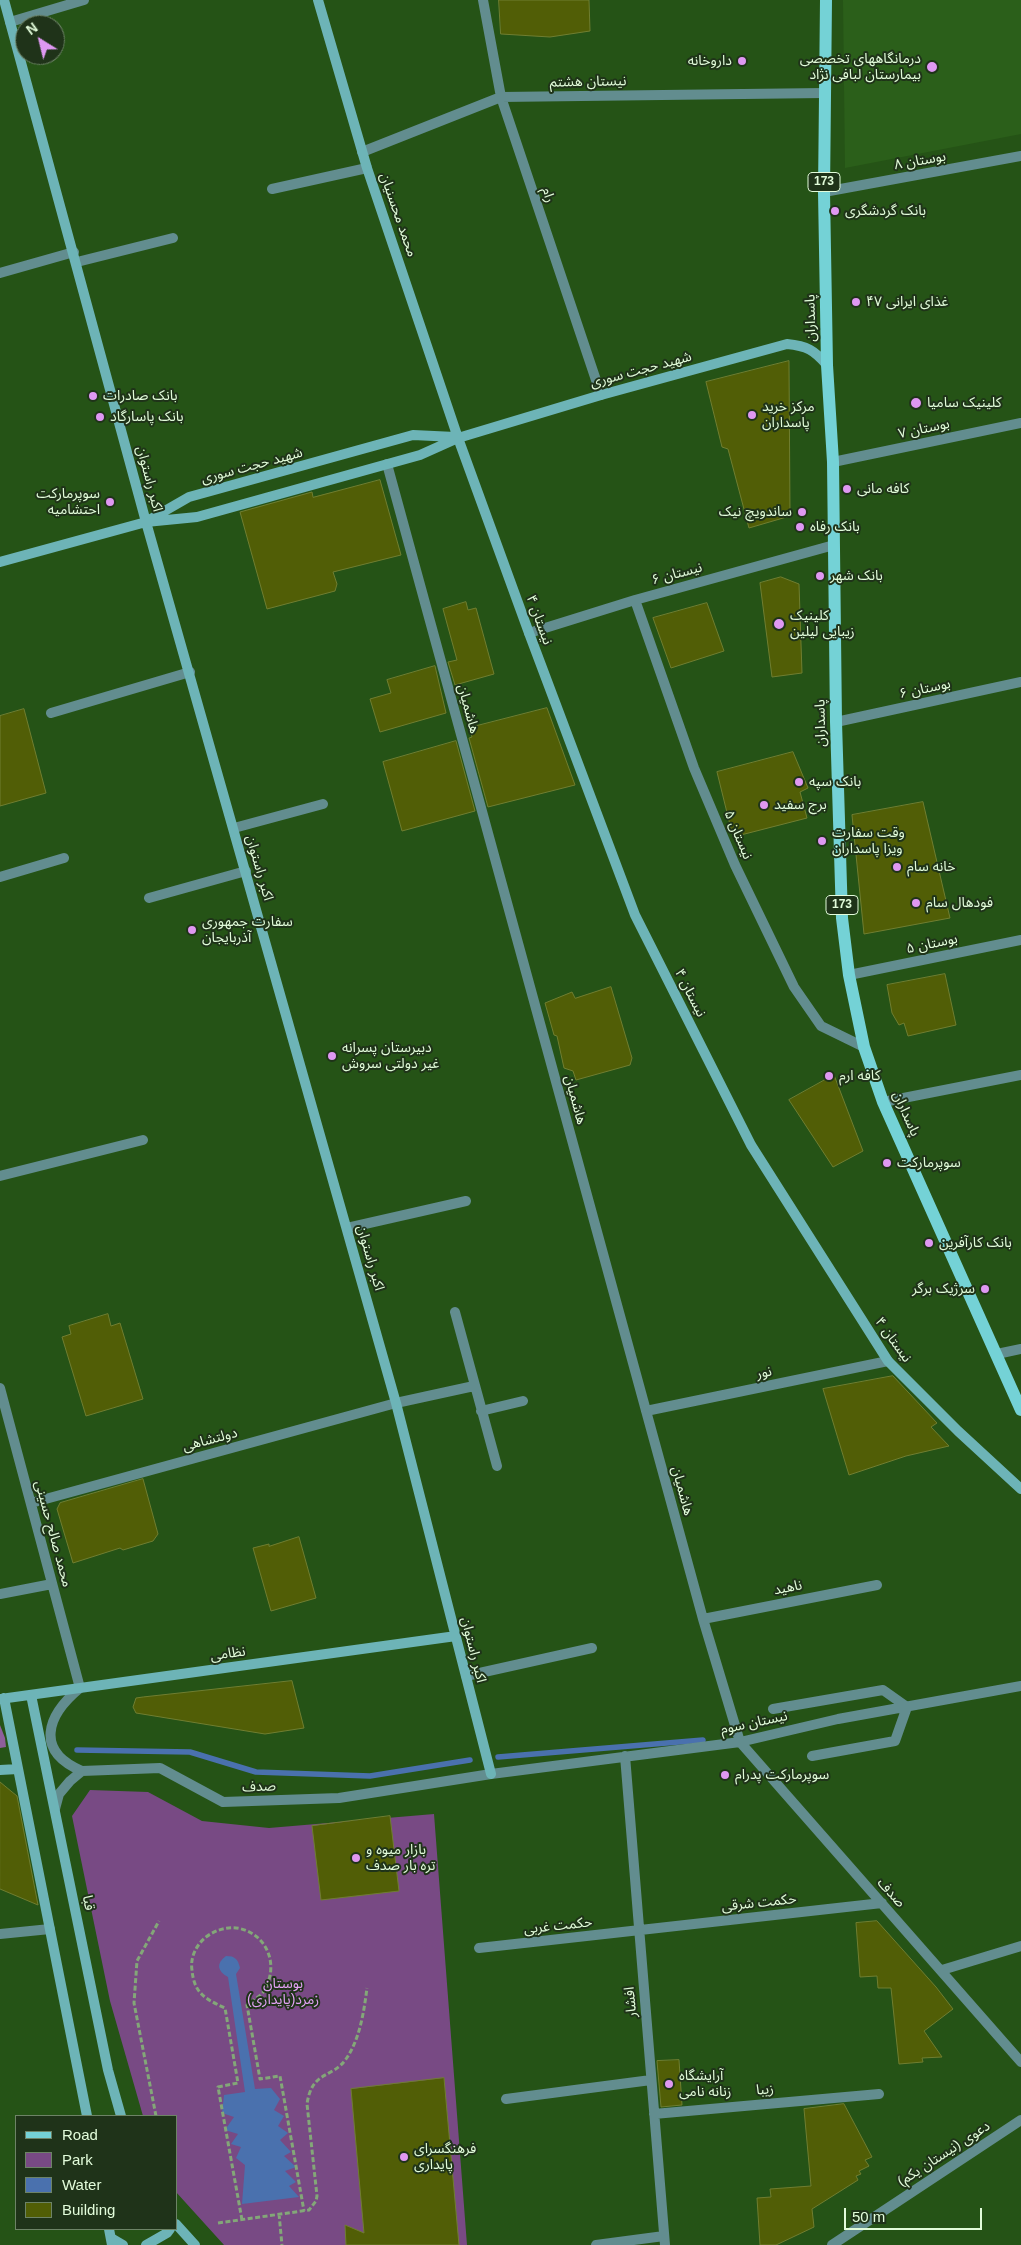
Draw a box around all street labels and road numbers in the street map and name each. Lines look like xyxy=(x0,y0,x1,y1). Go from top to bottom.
street label: نیستان هشتم xyxy=(550,73,626,91)
street label: بوستان ۸ xyxy=(893,148,947,174)
street label: محمد محسنیان xyxy=(376,171,420,259)
road number: 173 xyxy=(808,172,840,192)
street label: رام xyxy=(538,185,558,205)
street label: پاسداران xyxy=(802,294,820,342)
street label: شهید حجت سوری xyxy=(588,348,694,392)
street label: بوستان ۷ xyxy=(897,415,951,443)
street label: اکبر راستوان xyxy=(132,444,166,514)
street label: شهید حجت سوری xyxy=(199,444,305,488)
street label: نیستان ۶ xyxy=(650,559,704,589)
street label: نیستان ۴ xyxy=(522,593,556,647)
street label: بوستان ۶ xyxy=(898,675,952,703)
street label: هاشمیان xyxy=(453,683,483,735)
street label: پاسداران xyxy=(812,699,830,747)
street label: نیستان ۵ xyxy=(720,808,756,862)
street label: اکبر راستوان xyxy=(242,833,276,903)
road number: 173 xyxy=(826,896,858,914)
street label: بوستان ۵ xyxy=(905,930,959,958)
street label: نیستان ۴ xyxy=(671,966,709,1020)
street label: هاشمیان xyxy=(560,1074,590,1126)
street label: پاسداران xyxy=(889,1089,923,1139)
street label: اکبر راستوان xyxy=(353,1223,387,1293)
street label: نیستان ۴ xyxy=(871,1314,915,1366)
street label: نور xyxy=(755,1363,773,1383)
street label: دولتشاهی xyxy=(181,1425,239,1455)
street label: هاشمیان xyxy=(667,1465,697,1517)
street label: محمد صالح حسینی xyxy=(31,1479,75,1589)
street label: ناهید xyxy=(772,1577,804,1599)
street label: اکبر راستوان xyxy=(457,1615,489,1685)
street label: نظامی xyxy=(209,1643,247,1665)
street label: نیستان سوم xyxy=(719,1708,789,1738)
street label: صدف xyxy=(242,1778,276,1796)
street label: صدف xyxy=(873,1875,909,1911)
street label: حکمت شرقی xyxy=(721,1891,797,1915)
street label: قبا xyxy=(78,1894,98,1912)
street label: حکمت غربی xyxy=(523,1914,593,1938)
street label: افشار xyxy=(621,1986,641,2018)
street label: زیبا xyxy=(755,2081,775,2099)
street label: دعوی (نیستان یکم) xyxy=(895,2118,993,2190)

